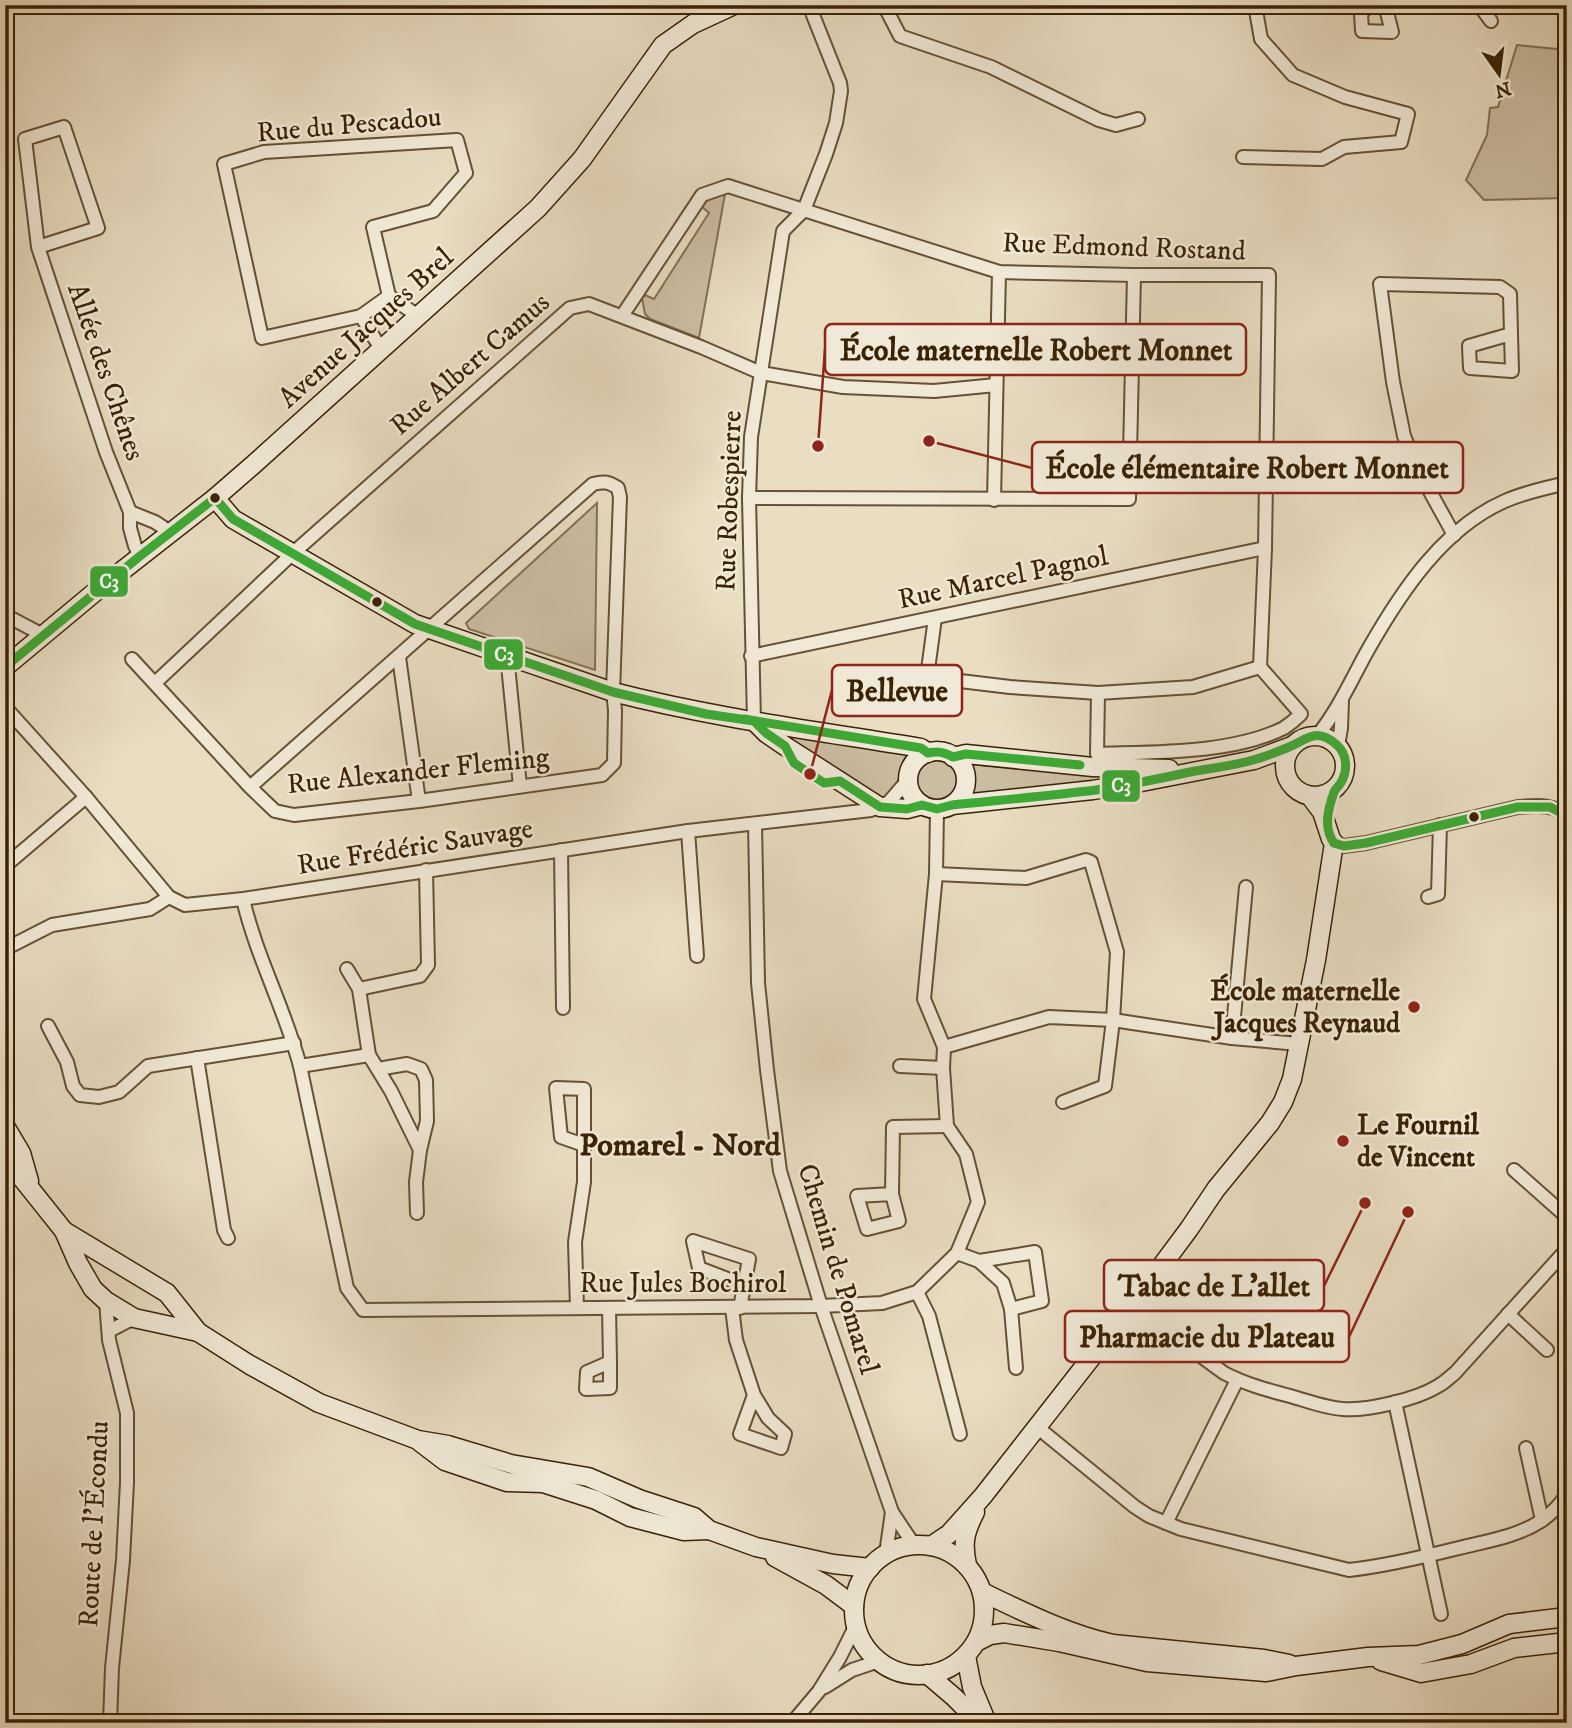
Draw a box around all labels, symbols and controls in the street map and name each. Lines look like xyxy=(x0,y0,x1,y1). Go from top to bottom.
north arrow xyxy=(1464,38,1534,108)
text: N xyxy=(1492,76,1513,102)
street label: Rue du Pescadou xyxy=(255,99,443,151)
street label: Rue Edmond Rostand xyxy=(1002,225,1246,269)
street label: Avenue Jacques Brel xyxy=(271,240,461,416)
street label: Allée des Chênes xyxy=(59,279,153,465)
street label: Rue Albert Camus xyxy=(383,285,557,443)
callout: École maternelle Robert Monnet xyxy=(825,324,1246,375)
text: École maternelle Robert Monnet xyxy=(840,331,1233,370)
street label: Rue Robespierre xyxy=(708,410,750,592)
callout: École élémentaire Robert Monnet xyxy=(1032,442,1463,493)
text: École élémentaire Robert Monnet xyxy=(1045,449,1449,488)
unlabelled marker xyxy=(208,491,222,505)
street label: Rue Marcel Pagnol xyxy=(895,539,1112,617)
line badge: C3 xyxy=(89,565,129,598)
text: C3 xyxy=(99,571,119,594)
unlabelled marker xyxy=(370,595,384,609)
line badge: C3 xyxy=(483,638,524,671)
text: C3 xyxy=(494,644,514,667)
callout: Bellevue xyxy=(832,665,962,716)
text: Bellevue xyxy=(846,674,949,711)
street label: Rue Alexander Fleming xyxy=(285,740,551,802)
line badge: C3 xyxy=(1101,769,1141,803)
text: C3 xyxy=(1111,775,1131,798)
unlabelled marker xyxy=(1467,810,1481,824)
street label: Rue Frédéric Sauvage xyxy=(295,811,535,883)
place label: École maternelle Jacques Reynaud xyxy=(1210,973,1401,1042)
marker: École maternelle Jacques Reynaud xyxy=(1406,999,1422,1015)
place label: Le Fournil de Vincent xyxy=(1357,1108,1479,1175)
district label: Pomarel - Nord xyxy=(579,1126,782,1166)
marker: Le Fournil de Vincent xyxy=(1335,1133,1351,1149)
street label: Chemin de Pomarel xyxy=(789,1160,887,1379)
callout: Tabac de L'allet xyxy=(1104,1260,1324,1311)
street label: Rue Jules Bochirol xyxy=(580,1266,787,1301)
text: Tabac de L'allet xyxy=(1117,1269,1310,1306)
callout: Pharmacie du Plateau xyxy=(1065,1311,1349,1362)
text: Pharmacie du Plateau xyxy=(1079,1320,1335,1357)
street label: Route de l'Écondu xyxy=(71,1420,117,1628)

